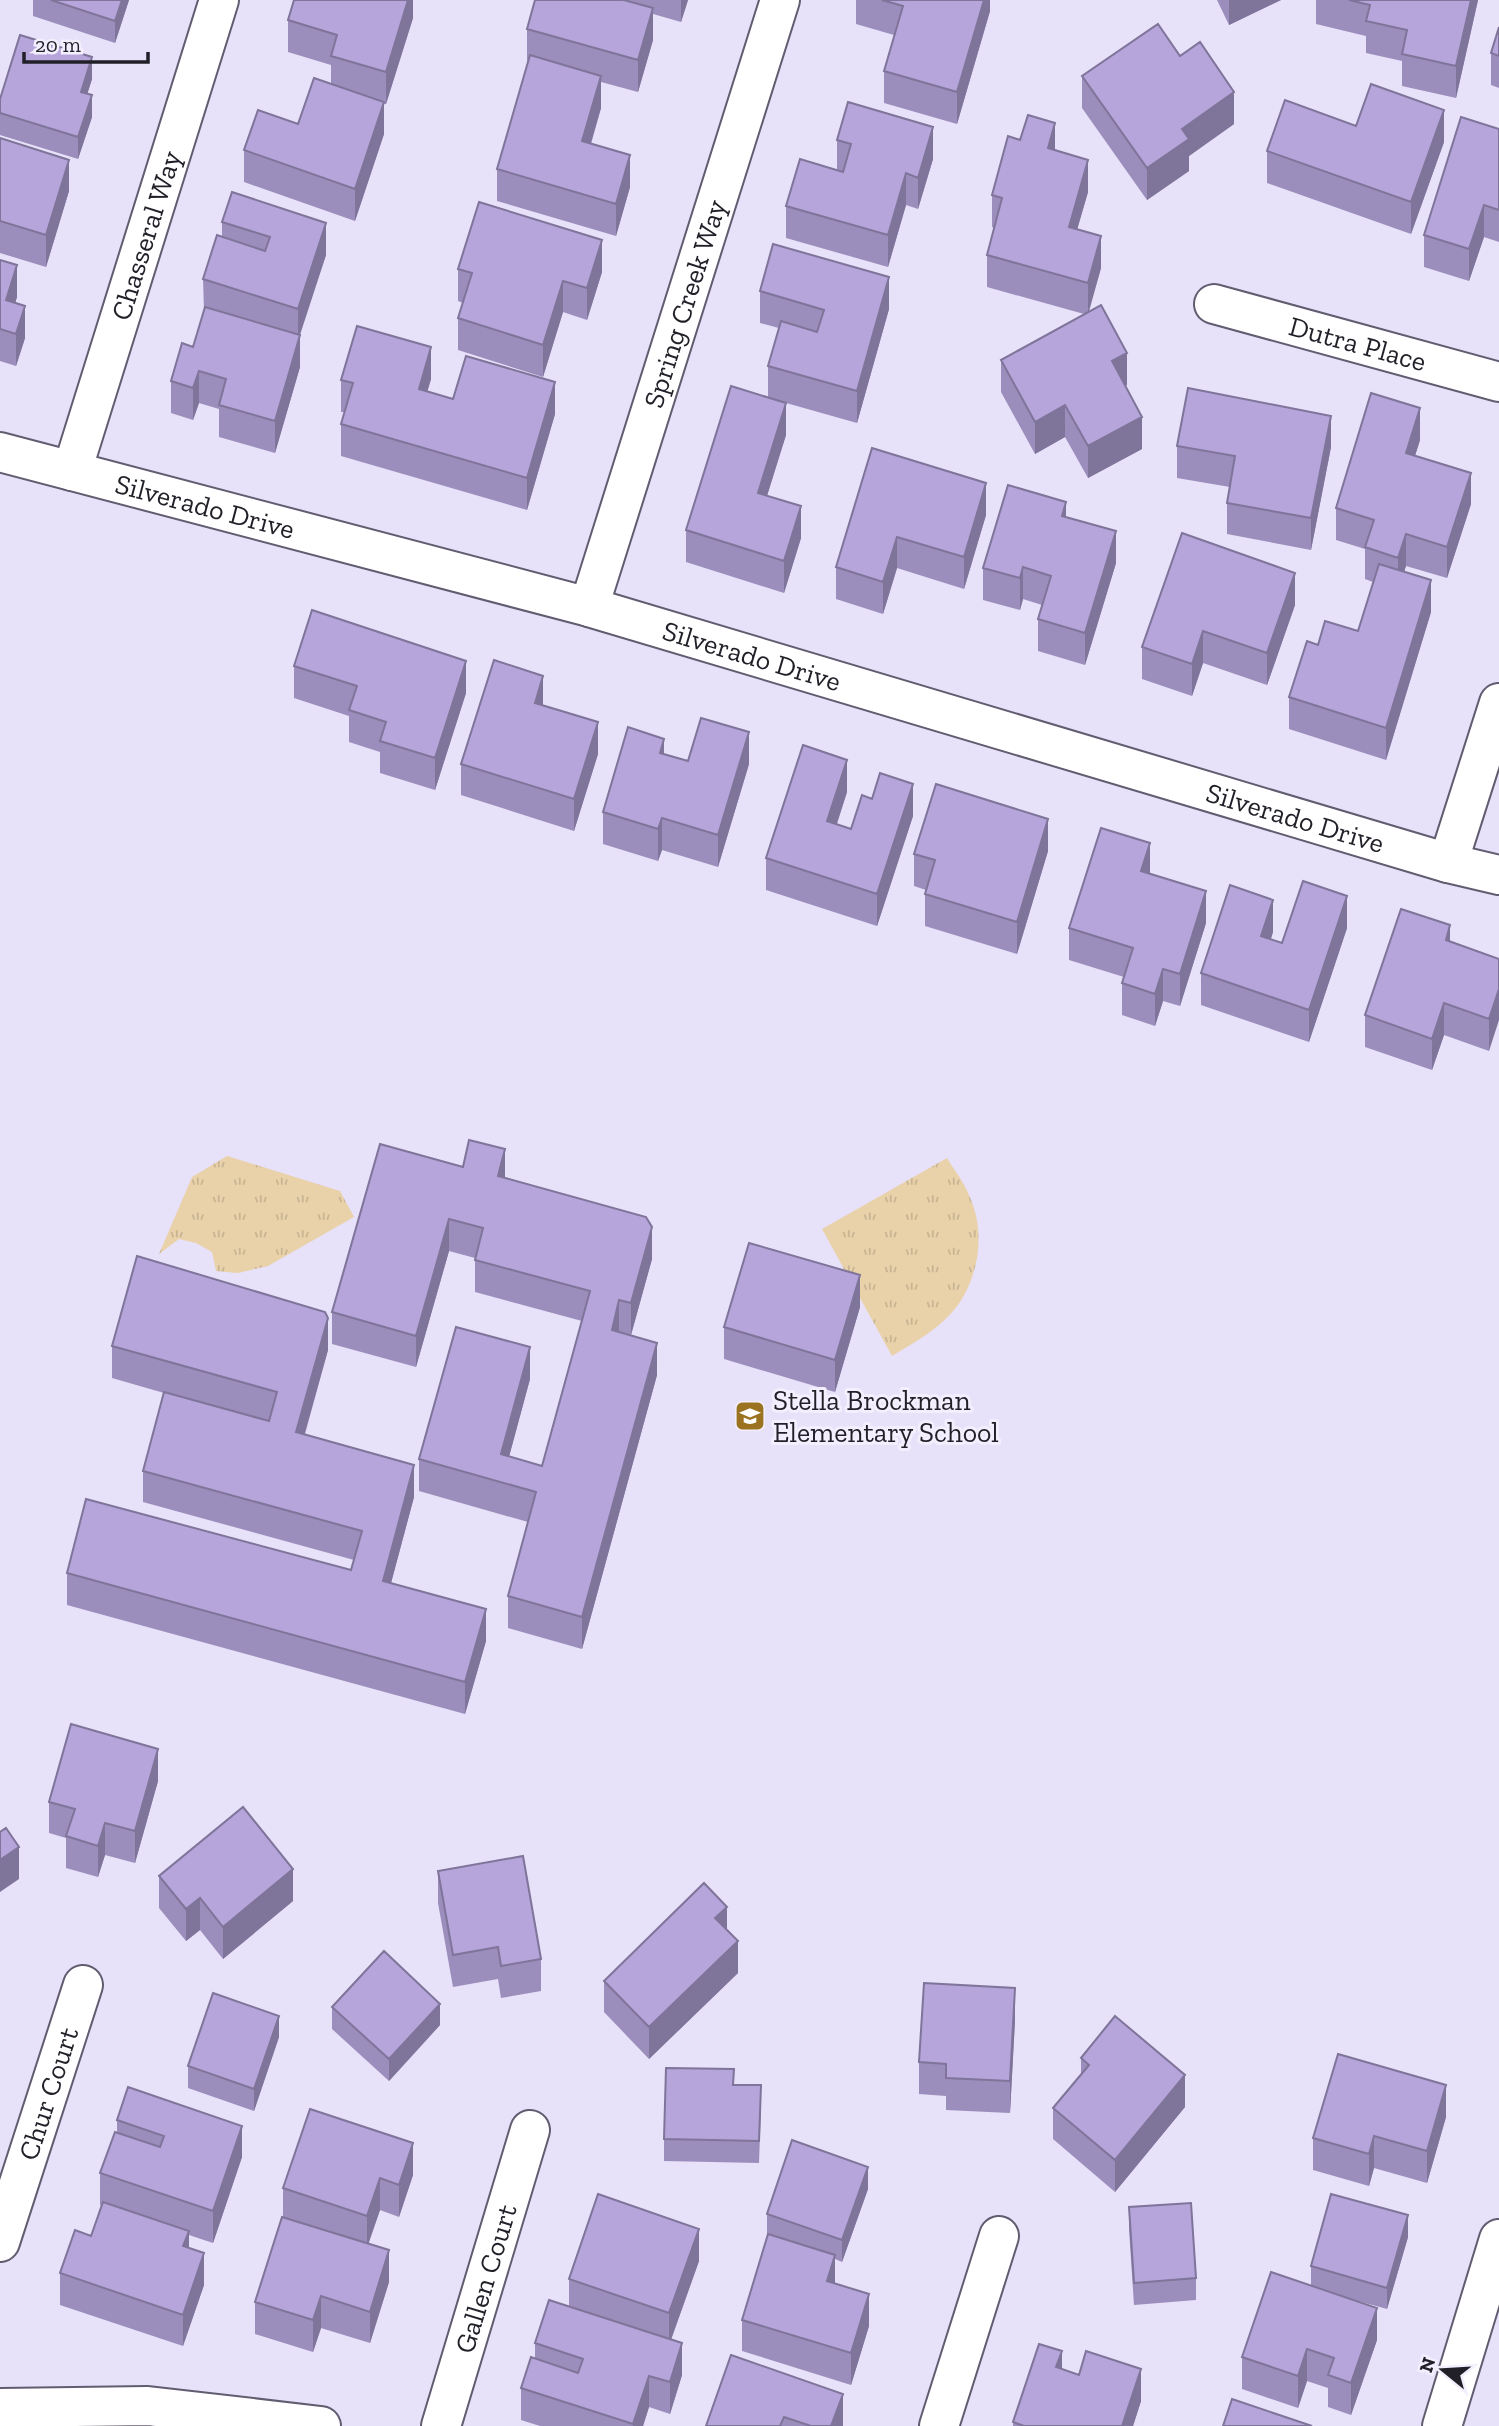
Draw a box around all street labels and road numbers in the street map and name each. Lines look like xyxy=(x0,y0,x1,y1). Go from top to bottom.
street label: Chasseral Way xyxy=(104,146,188,324)
street label: Spring Creek Way xyxy=(636,195,733,412)
street label: Dutra Place xyxy=(1286,309,1430,378)
street label: Silverado Drive xyxy=(112,467,298,545)
street label: Silverado Drive xyxy=(659,613,845,698)
street label: Silverado Drive xyxy=(1202,775,1388,860)
street label: Chur Court xyxy=(11,2022,85,2164)
street label: Gallen Court xyxy=(447,2200,523,2357)

